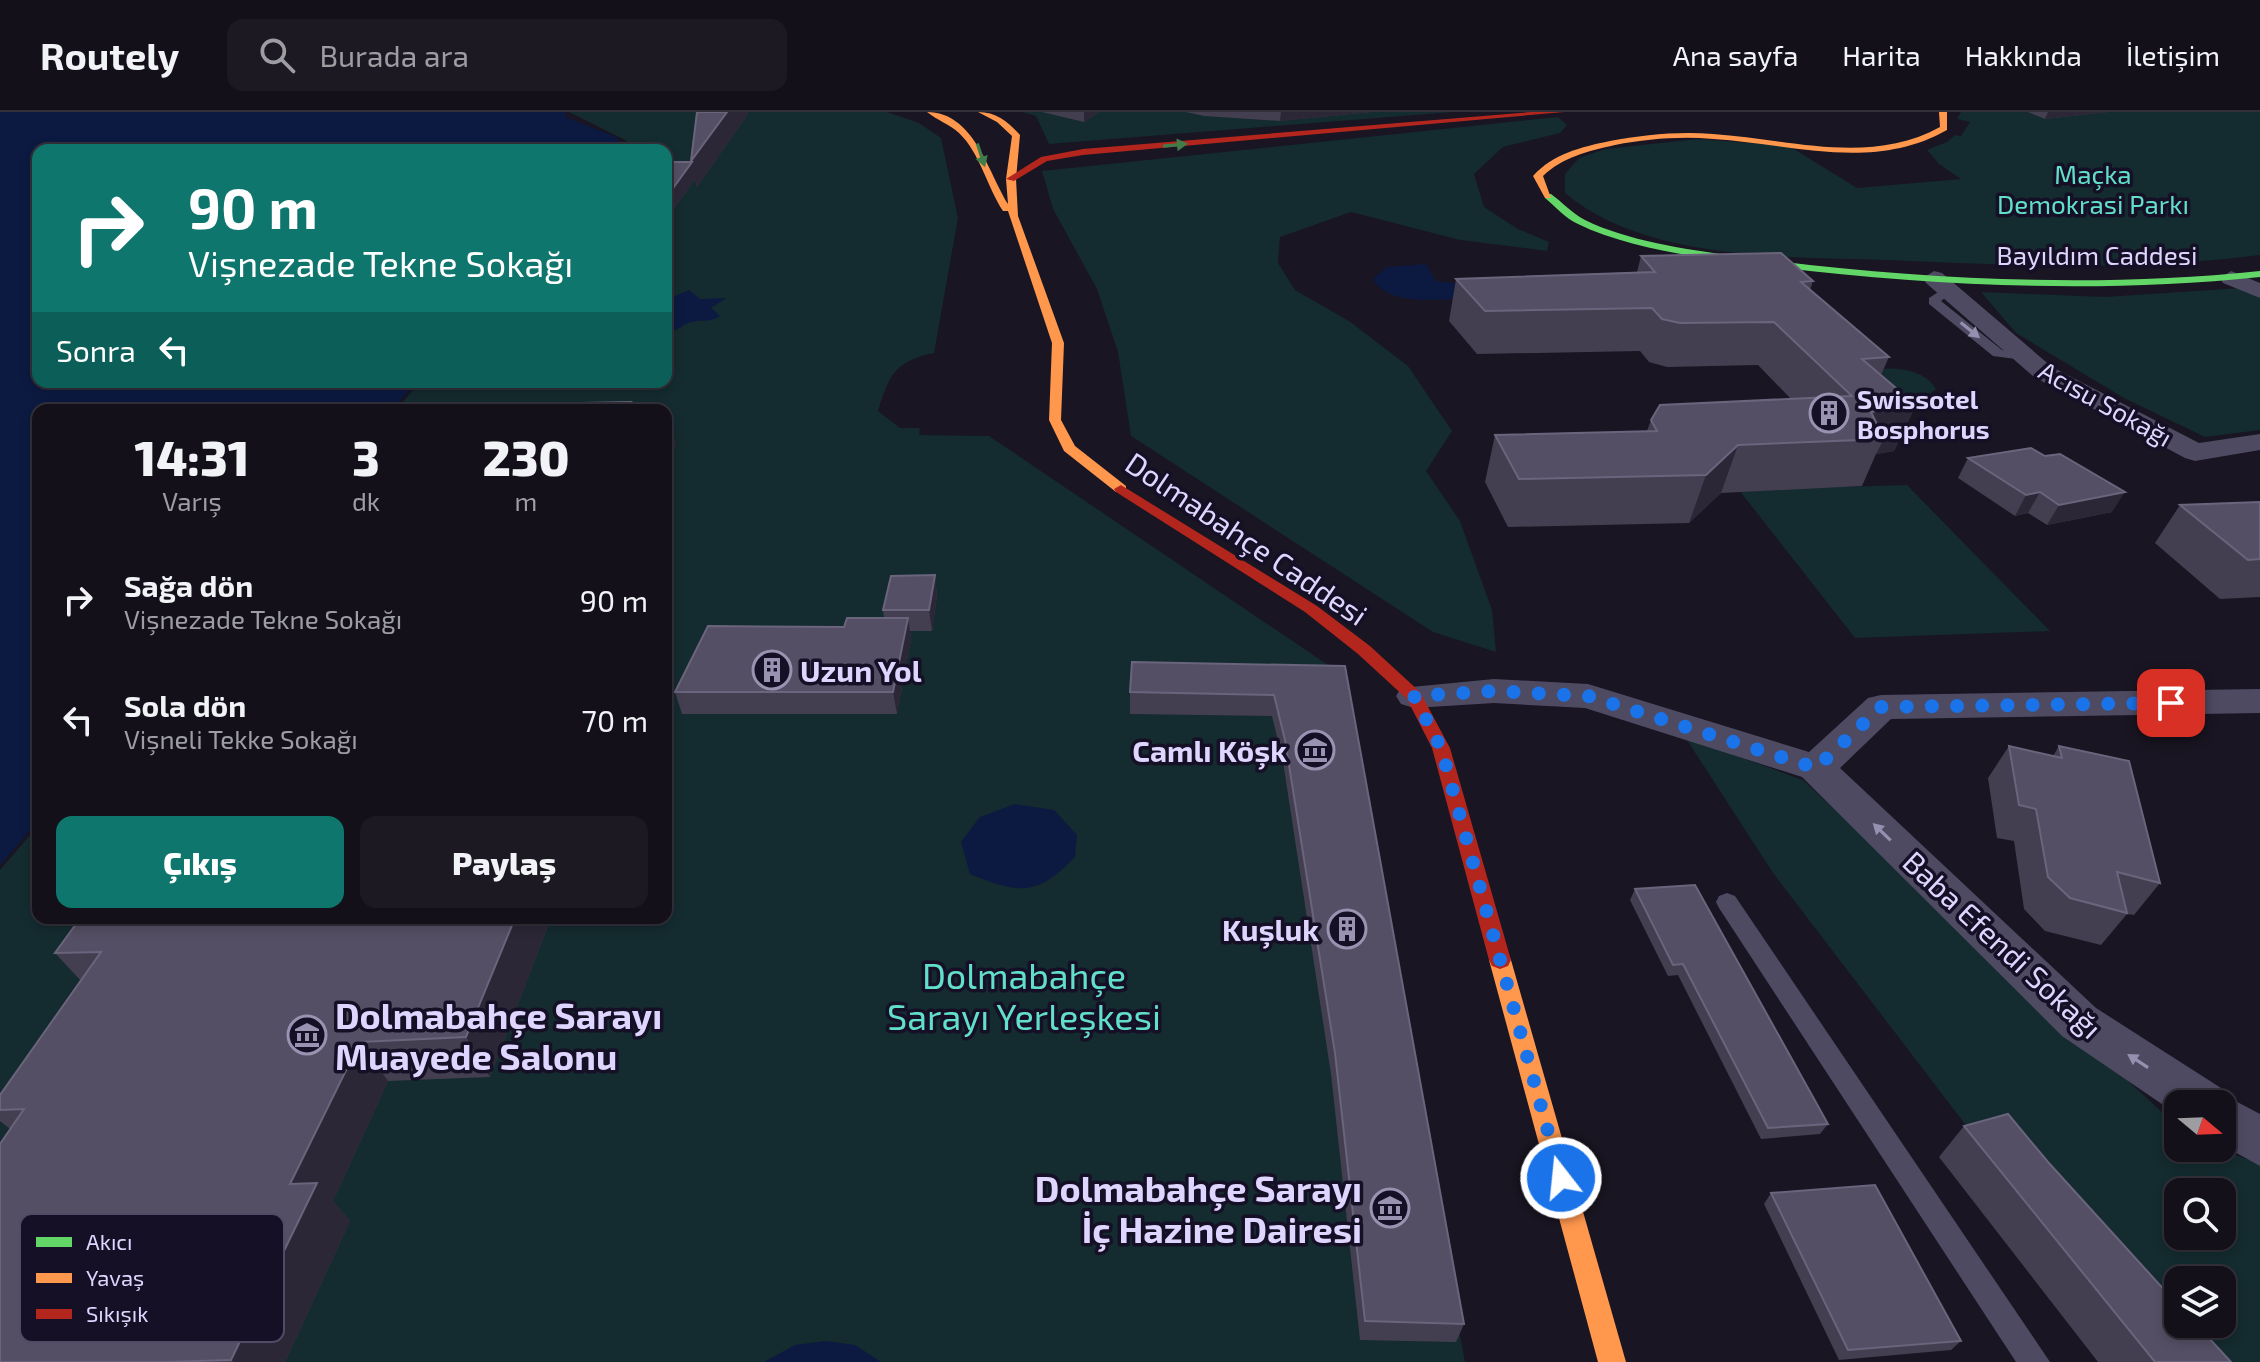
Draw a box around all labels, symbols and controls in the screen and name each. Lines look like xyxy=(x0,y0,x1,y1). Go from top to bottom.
search box xyxy=(227,19,787,91)
text: Routely xyxy=(40,32,179,78)
icon: search xyxy=(255,33,299,77)
text: Burada ara xyxy=(319,37,469,73)
text: Ana sayfa xyxy=(1673,38,1798,72)
text: Harita xyxy=(1842,38,1921,72)
text: Hakkında xyxy=(1965,38,2082,72)
text: İletişim xyxy=(2126,38,2220,72)
one-way arrow xyxy=(1163,138,1188,151)
one-way arrow xyxy=(975,144,988,168)
park label: Maçka Demokrasi Parkı xyxy=(1997,158,2189,219)
text: 90 m xyxy=(188,173,318,240)
icon: right xyxy=(56,176,160,280)
street label: Bayıldım Caddesi xyxy=(1997,239,2197,270)
text: Vişnezade Tekne Sokağı xyxy=(188,241,573,284)
one-way arrow xyxy=(1960,322,1980,338)
icon: left xyxy=(152,328,196,372)
text: Sonra xyxy=(56,332,136,368)
street label: Acısu Sokağı xyxy=(2034,354,2178,452)
place label: Swissotel Bosphorus xyxy=(1857,383,1990,444)
building icon: Swissotel Bosphorus xyxy=(1808,392,1850,434)
text: 14:31 xyxy=(135,428,249,486)
text: 3 xyxy=(352,428,380,486)
text: 230 xyxy=(483,428,569,486)
street label: Dolmabahçe Caddesi xyxy=(1119,444,1375,633)
text: Varış xyxy=(162,485,222,516)
text: dk xyxy=(352,485,380,516)
text: m xyxy=(515,485,537,516)
text: Sağa dön xyxy=(124,567,253,603)
icon: right xyxy=(56,578,100,622)
text: 90 m xyxy=(580,582,648,618)
text: Vişnezade Tekne Sokağı xyxy=(124,603,402,634)
building icon: Uzun Yol xyxy=(751,649,793,691)
place label: Uzun Yol xyxy=(800,652,922,688)
pin xyxy=(2137,669,2205,737)
icon: arrive xyxy=(2149,681,2193,725)
text: Sola dön xyxy=(124,687,246,723)
icon: left xyxy=(56,698,100,742)
text: 70 m xyxy=(582,702,648,738)
text: Vişneli Tekke Sokağı xyxy=(124,723,358,754)
museum icon: Camlı Köşk xyxy=(1294,729,1336,771)
place label: Camlı Köşk xyxy=(1132,732,1287,770)
button: Çıkış xyxy=(56,816,344,908)
button: Paylaş xyxy=(360,816,648,908)
one-way arrow xyxy=(1873,824,1892,842)
street label: Baba Efendi Sokağı xyxy=(1896,843,2110,1045)
building icon: Kuşluk xyxy=(1326,908,1368,950)
place label: Kuşluk xyxy=(1222,911,1319,949)
park label: Dolmabahçe Sarayı Yerleşkesi xyxy=(887,953,1161,1039)
place label: Dolmabahçe Sarayı Muayede Salonu xyxy=(335,993,662,1078)
museum icon: Dolmabahçe Sarayı Muayede Salonu xyxy=(286,1014,328,1056)
one-way arrow xyxy=(2127,1054,2149,1069)
north arrow xyxy=(2164,1090,2236,1162)
map controls xyxy=(2164,1090,2236,1338)
position arrow xyxy=(1519,1136,1603,1220)
place label: Dolmabahçe Sarayı İç Hazine Dairesi xyxy=(1035,1166,1362,1252)
button: search xyxy=(2164,1178,2236,1250)
museum icon: Dolmabahçe Sarayı İç Hazine Dairesi xyxy=(1369,1187,1411,1229)
legend xyxy=(20,1214,284,1342)
text: Akıcı xyxy=(86,1228,133,1254)
text: Yavaş xyxy=(86,1264,144,1292)
button: layers xyxy=(2164,1266,2236,1338)
text: Sıkışık xyxy=(86,1300,148,1328)

